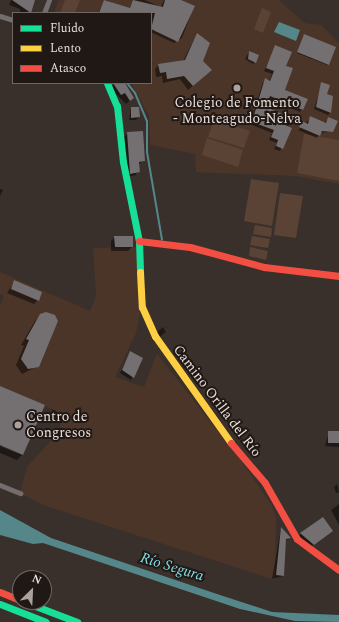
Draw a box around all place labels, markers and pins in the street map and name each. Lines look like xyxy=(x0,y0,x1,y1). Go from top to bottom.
marker: Colegio de Fomento - Monteagudo-Nelva xyxy=(232,83,242,93)
place label: Colegio de Fomento - Monteagudo-Nelva xyxy=(173,95,301,128)
place label: Centro de Congresos xyxy=(26,409,91,442)
marker: Centro de Congresos xyxy=(13,420,23,430)

